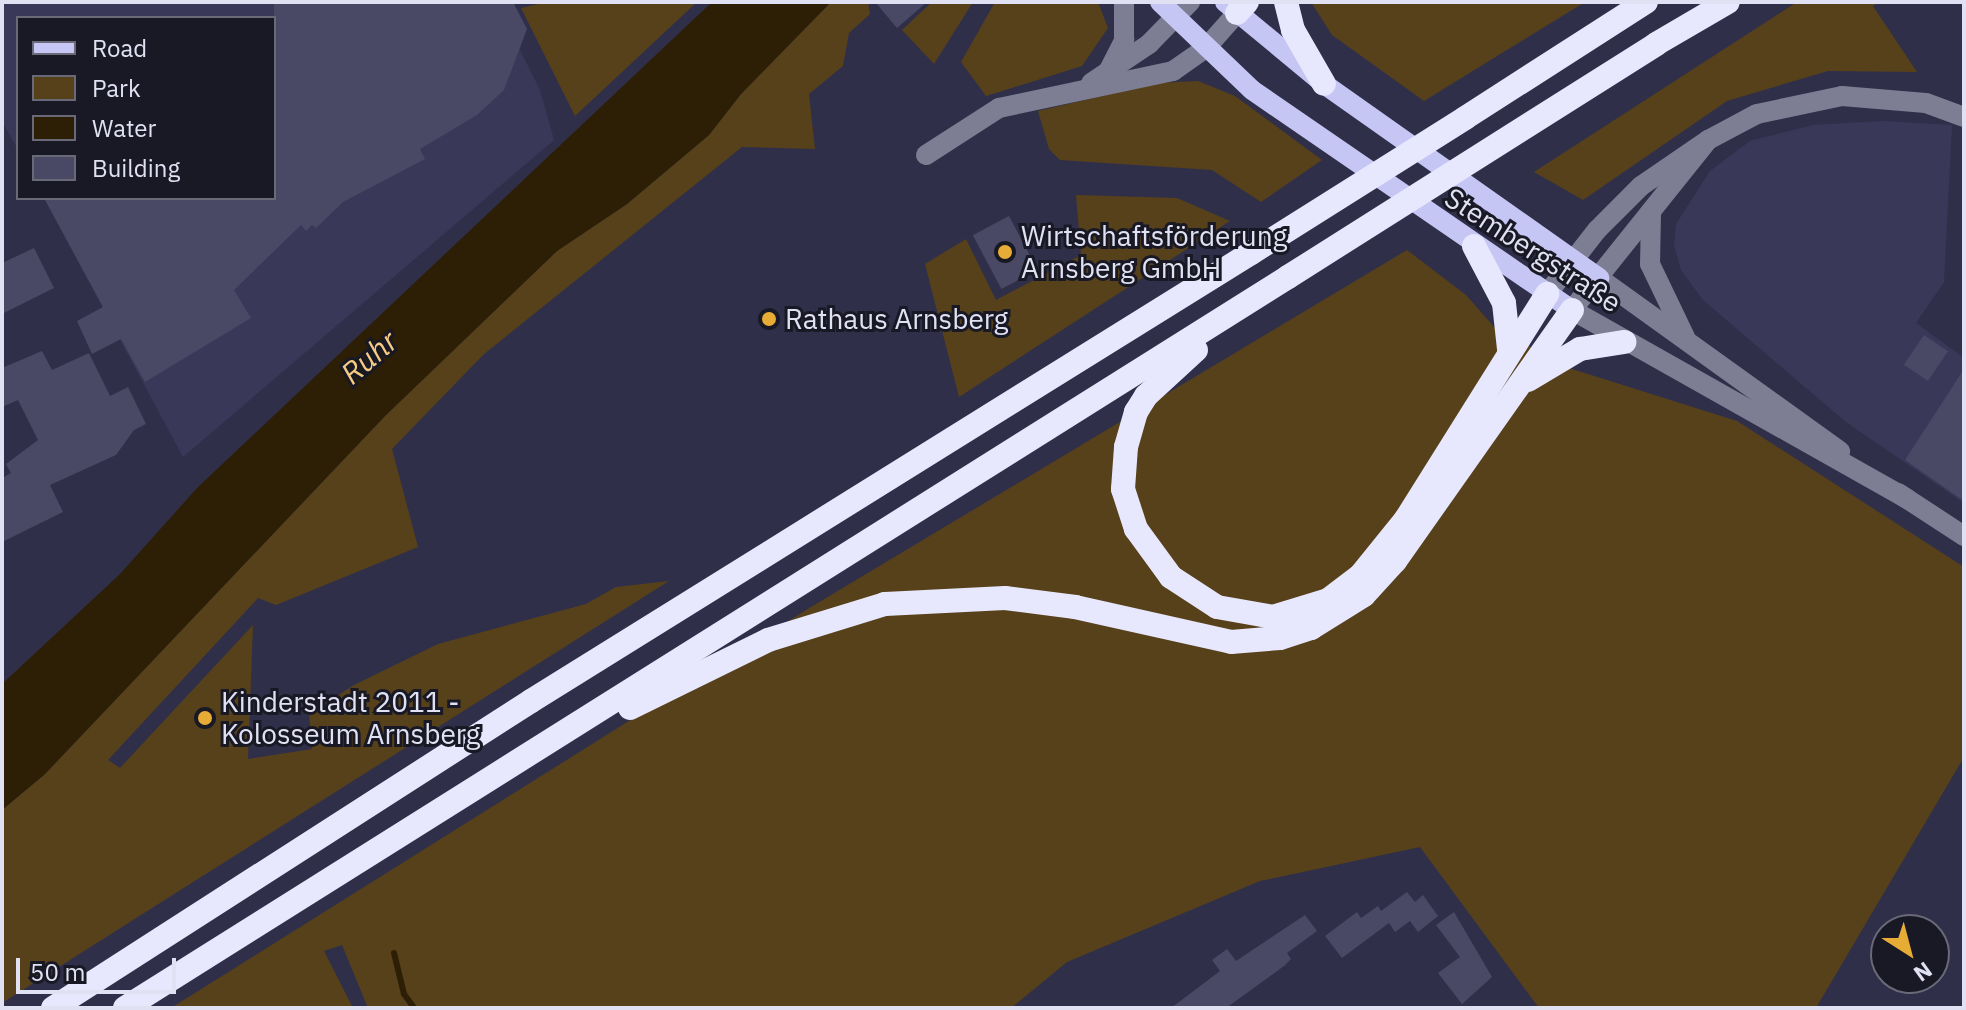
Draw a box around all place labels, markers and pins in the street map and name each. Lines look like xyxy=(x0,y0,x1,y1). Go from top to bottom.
place label: Wirtschaftsförderung Arnsberg GmbH xyxy=(1021,219,1287,285)
marker: Wirtschaftsförderung Arnsberg GmbH xyxy=(996,243,1014,261)
place label: Rathaus Arnsberg xyxy=(785,302,1008,336)
marker: Rathaus Arnsberg xyxy=(760,310,778,328)
place label: Kinderstadt 2011 - Kolosseum Arnsberg xyxy=(221,685,480,751)
marker: Kinderstadt 2011 - Kolosseum Arnsberg xyxy=(196,709,214,727)

